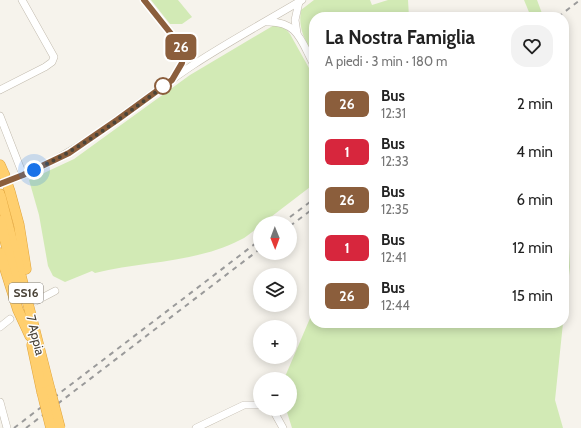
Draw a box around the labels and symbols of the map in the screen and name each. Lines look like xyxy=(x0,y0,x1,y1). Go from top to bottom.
line badge: 26 xyxy=(163,34,199,60)
unlabelled marker xyxy=(154,77,172,95)
your location xyxy=(24,160,44,180)
north arrow xyxy=(253,216,297,260)
road number: SS16 xyxy=(9,283,43,303)
street label: 7 Appia xyxy=(23,313,49,358)

